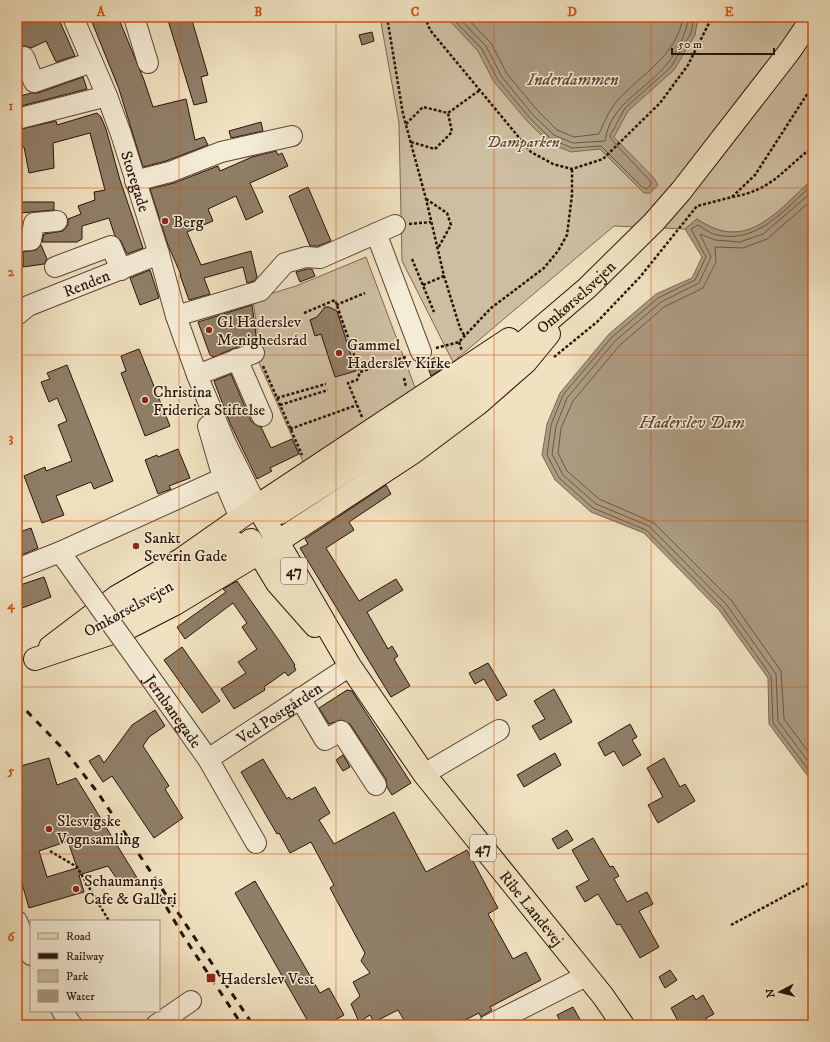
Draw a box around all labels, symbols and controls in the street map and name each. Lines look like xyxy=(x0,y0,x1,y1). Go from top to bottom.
text: A xyxy=(96,4,106,20)
text: B xyxy=(254,4,262,20)
text: C xyxy=(411,4,420,20)
text: D xyxy=(567,4,577,20)
text: E xyxy=(724,4,734,20)
scale bar xyxy=(672,30,774,56)
text: 50 m xyxy=(678,37,702,52)
water label: Inderdammen xyxy=(526,69,619,91)
text: 1 xyxy=(9,98,14,114)
park label: Damparken xyxy=(486,132,560,152)
street label: Storegade xyxy=(116,148,154,215)
place label: Berg xyxy=(173,212,204,232)
marker: Berg xyxy=(160,216,170,226)
street label: Omkørselsvejen xyxy=(532,256,620,338)
text: 2 xyxy=(8,264,15,280)
street label: Renden xyxy=(60,265,114,302)
place label: Gl Haderslev Menighedsråd xyxy=(217,312,307,350)
marker: Gl Haderslev Menighedsråd xyxy=(204,325,214,335)
place label: Gammel Haderslev Kirke xyxy=(347,335,451,373)
marker: Gammel Haderslev Kirke xyxy=(334,348,344,358)
place label: Christina Friderica Stiftelse xyxy=(153,382,266,420)
marker: Christina Friderica Stiftelse xyxy=(140,395,150,405)
water label: Haderslev Dam xyxy=(638,412,745,434)
text: 3 xyxy=(9,430,14,446)
place label: Sankt Severin Gade xyxy=(144,528,227,566)
marker: Sankt Severin Gade xyxy=(131,541,141,551)
road number: 47 xyxy=(281,558,307,584)
street label: Omkørselsvejen xyxy=(80,576,177,642)
text: 4 xyxy=(6,597,15,614)
street label: Jernbanegade xyxy=(139,669,206,752)
street label: Ved Postgården xyxy=(232,678,327,749)
text: 5 xyxy=(7,763,15,779)
place label: Slesvigske Vognsamling xyxy=(56,811,140,849)
marker: Slesvigske Vognsamling xyxy=(44,824,54,834)
road number: 47 xyxy=(470,835,496,861)
street label: Ribe Landevej xyxy=(495,867,568,950)
place label: Schaumanns Cafe & Galleri xyxy=(84,871,177,909)
marker: Schaumanns Cafe & Galleri xyxy=(71,884,81,894)
legend xyxy=(30,920,160,1012)
text: 6 xyxy=(8,929,16,945)
text: Road xyxy=(66,929,91,944)
text: Railway xyxy=(66,949,104,964)
text: Park xyxy=(66,969,88,984)
place label: Haderslev Vest xyxy=(220,969,314,989)
marker: Haderslev Vest xyxy=(205,972,217,984)
north arrow xyxy=(760,972,800,1012)
text: N xyxy=(764,988,779,998)
text: Water xyxy=(65,989,95,1004)

